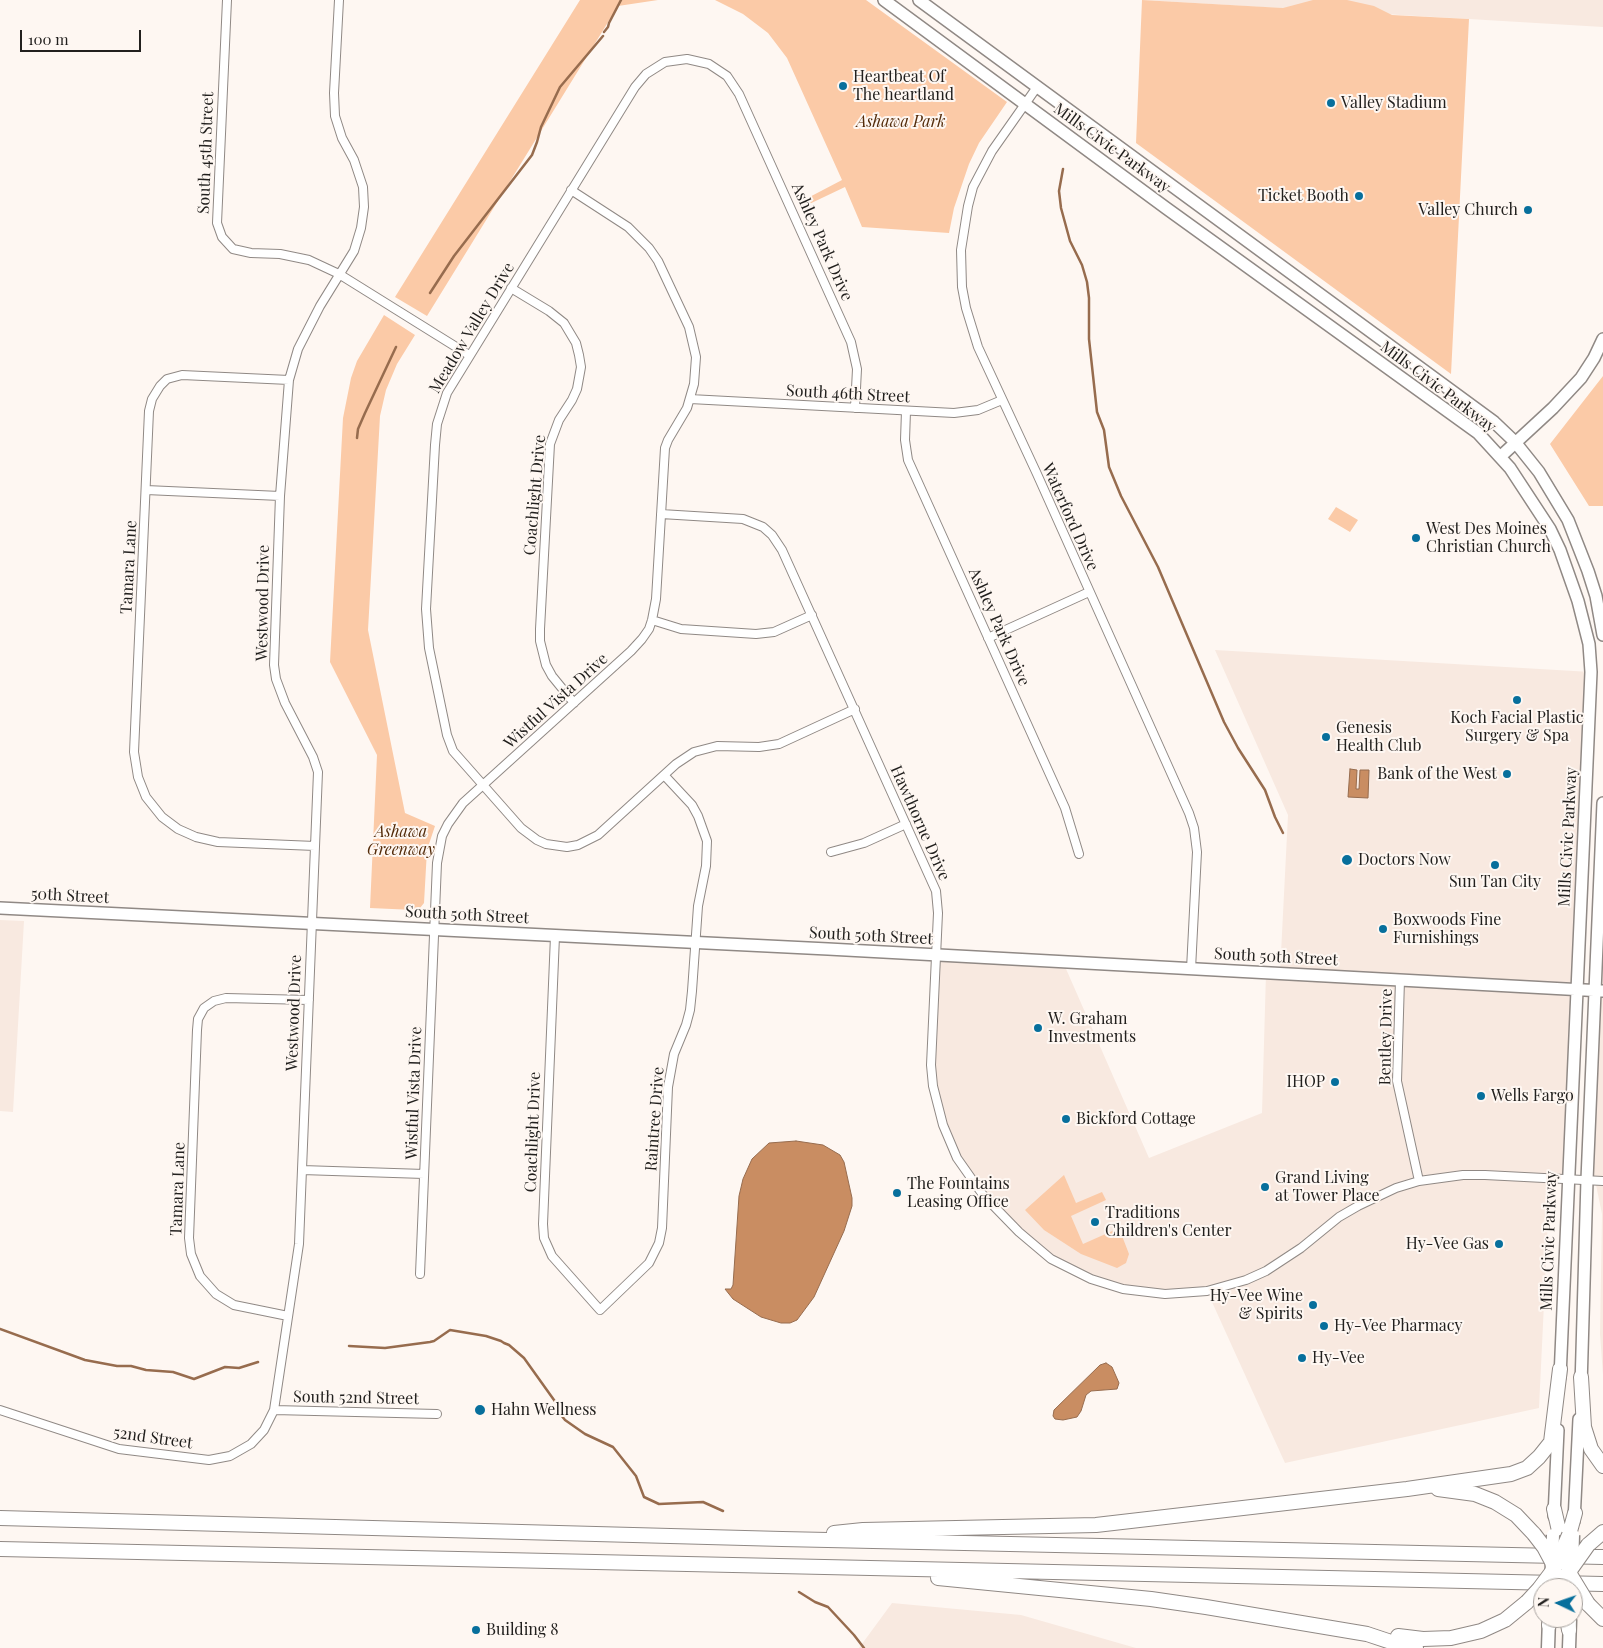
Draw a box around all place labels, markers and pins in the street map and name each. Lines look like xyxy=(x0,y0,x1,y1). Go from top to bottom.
place label: Heartbeat Of The heartland xyxy=(853,67,954,105)
marker: Heartbeat Of The heartland xyxy=(837,80,849,92)
place label: Valley Stadium xyxy=(1341,93,1447,113)
marker: Valley Stadium xyxy=(1325,97,1337,109)
place label: Ticket Booth xyxy=(1258,186,1349,206)
marker: Ticket Booth xyxy=(1353,190,1365,202)
place label: Valley Church xyxy=(1418,200,1518,220)
marker: Valley Church xyxy=(1522,204,1534,216)
place label: West Des Moines Christian Church xyxy=(1426,519,1551,557)
marker: West Des Moines Christian Church xyxy=(1410,532,1422,544)
marker: Koch Facial Plastic Surgery & Spa xyxy=(1511,694,1523,706)
place label: Koch Facial Plastic Surgery & Spa xyxy=(1450,708,1584,746)
place label: Genesis Health Club xyxy=(1336,718,1421,756)
marker: Genesis Health Club xyxy=(1320,731,1332,743)
place label: Bank of the West xyxy=(1377,764,1497,784)
marker: Bank of the West xyxy=(1501,768,1513,780)
place label: Doctors Now xyxy=(1358,850,1451,870)
marker: Doctors Now xyxy=(1340,853,1354,867)
marker: Sun Tan City xyxy=(1489,859,1501,871)
place label: Sun Tan City xyxy=(1449,872,1541,892)
place label: Boxwoods Fine Furnishings xyxy=(1393,910,1501,948)
marker: Boxwoods Fine Furnishings xyxy=(1377,923,1389,935)
place label: W. Graham Investments xyxy=(1048,1009,1136,1047)
marker: W. Graham Investments xyxy=(1032,1022,1044,1034)
place label: IHOP xyxy=(1287,1072,1325,1092)
marker: IHOP xyxy=(1329,1076,1341,1088)
place label: Wells Fargo xyxy=(1491,1086,1574,1106)
marker: Wells Fargo xyxy=(1475,1090,1487,1102)
place label: Bickford Cottage xyxy=(1076,1109,1196,1129)
marker: Bickford Cottage xyxy=(1060,1113,1072,1125)
place label: Grand Living at Tower Place xyxy=(1275,1168,1380,1206)
place label: The Fountains Leasing Office xyxy=(907,1174,1010,1212)
marker: Grand Living at Tower Place xyxy=(1259,1181,1271,1193)
marker: The Fountains Leasing Office xyxy=(891,1187,903,1199)
place label: Traditions Children's Center xyxy=(1105,1203,1232,1241)
marker: Traditions Children's Center xyxy=(1089,1216,1101,1228)
place label: Hy-Vee Gas xyxy=(1406,1234,1489,1254)
marker: Hy-Vee Gas xyxy=(1493,1238,1505,1250)
place label: Hy-Vee Wine & Spirits xyxy=(1210,1286,1303,1324)
marker: Hy-Vee Wine & Spirits xyxy=(1307,1299,1319,1311)
place label: Hy-Vee Pharmacy xyxy=(1334,1316,1463,1336)
marker: Hy-Vee Pharmacy xyxy=(1318,1320,1330,1332)
place label: Hy-Vee xyxy=(1312,1348,1365,1368)
marker: Hy-Vee xyxy=(1296,1352,1308,1364)
place label: Hahn Wellness xyxy=(491,1400,597,1420)
marker: Hahn Wellness xyxy=(473,1403,487,1417)
place label: Building 8 xyxy=(486,1620,558,1640)
marker: Building 8 xyxy=(470,1624,482,1636)

